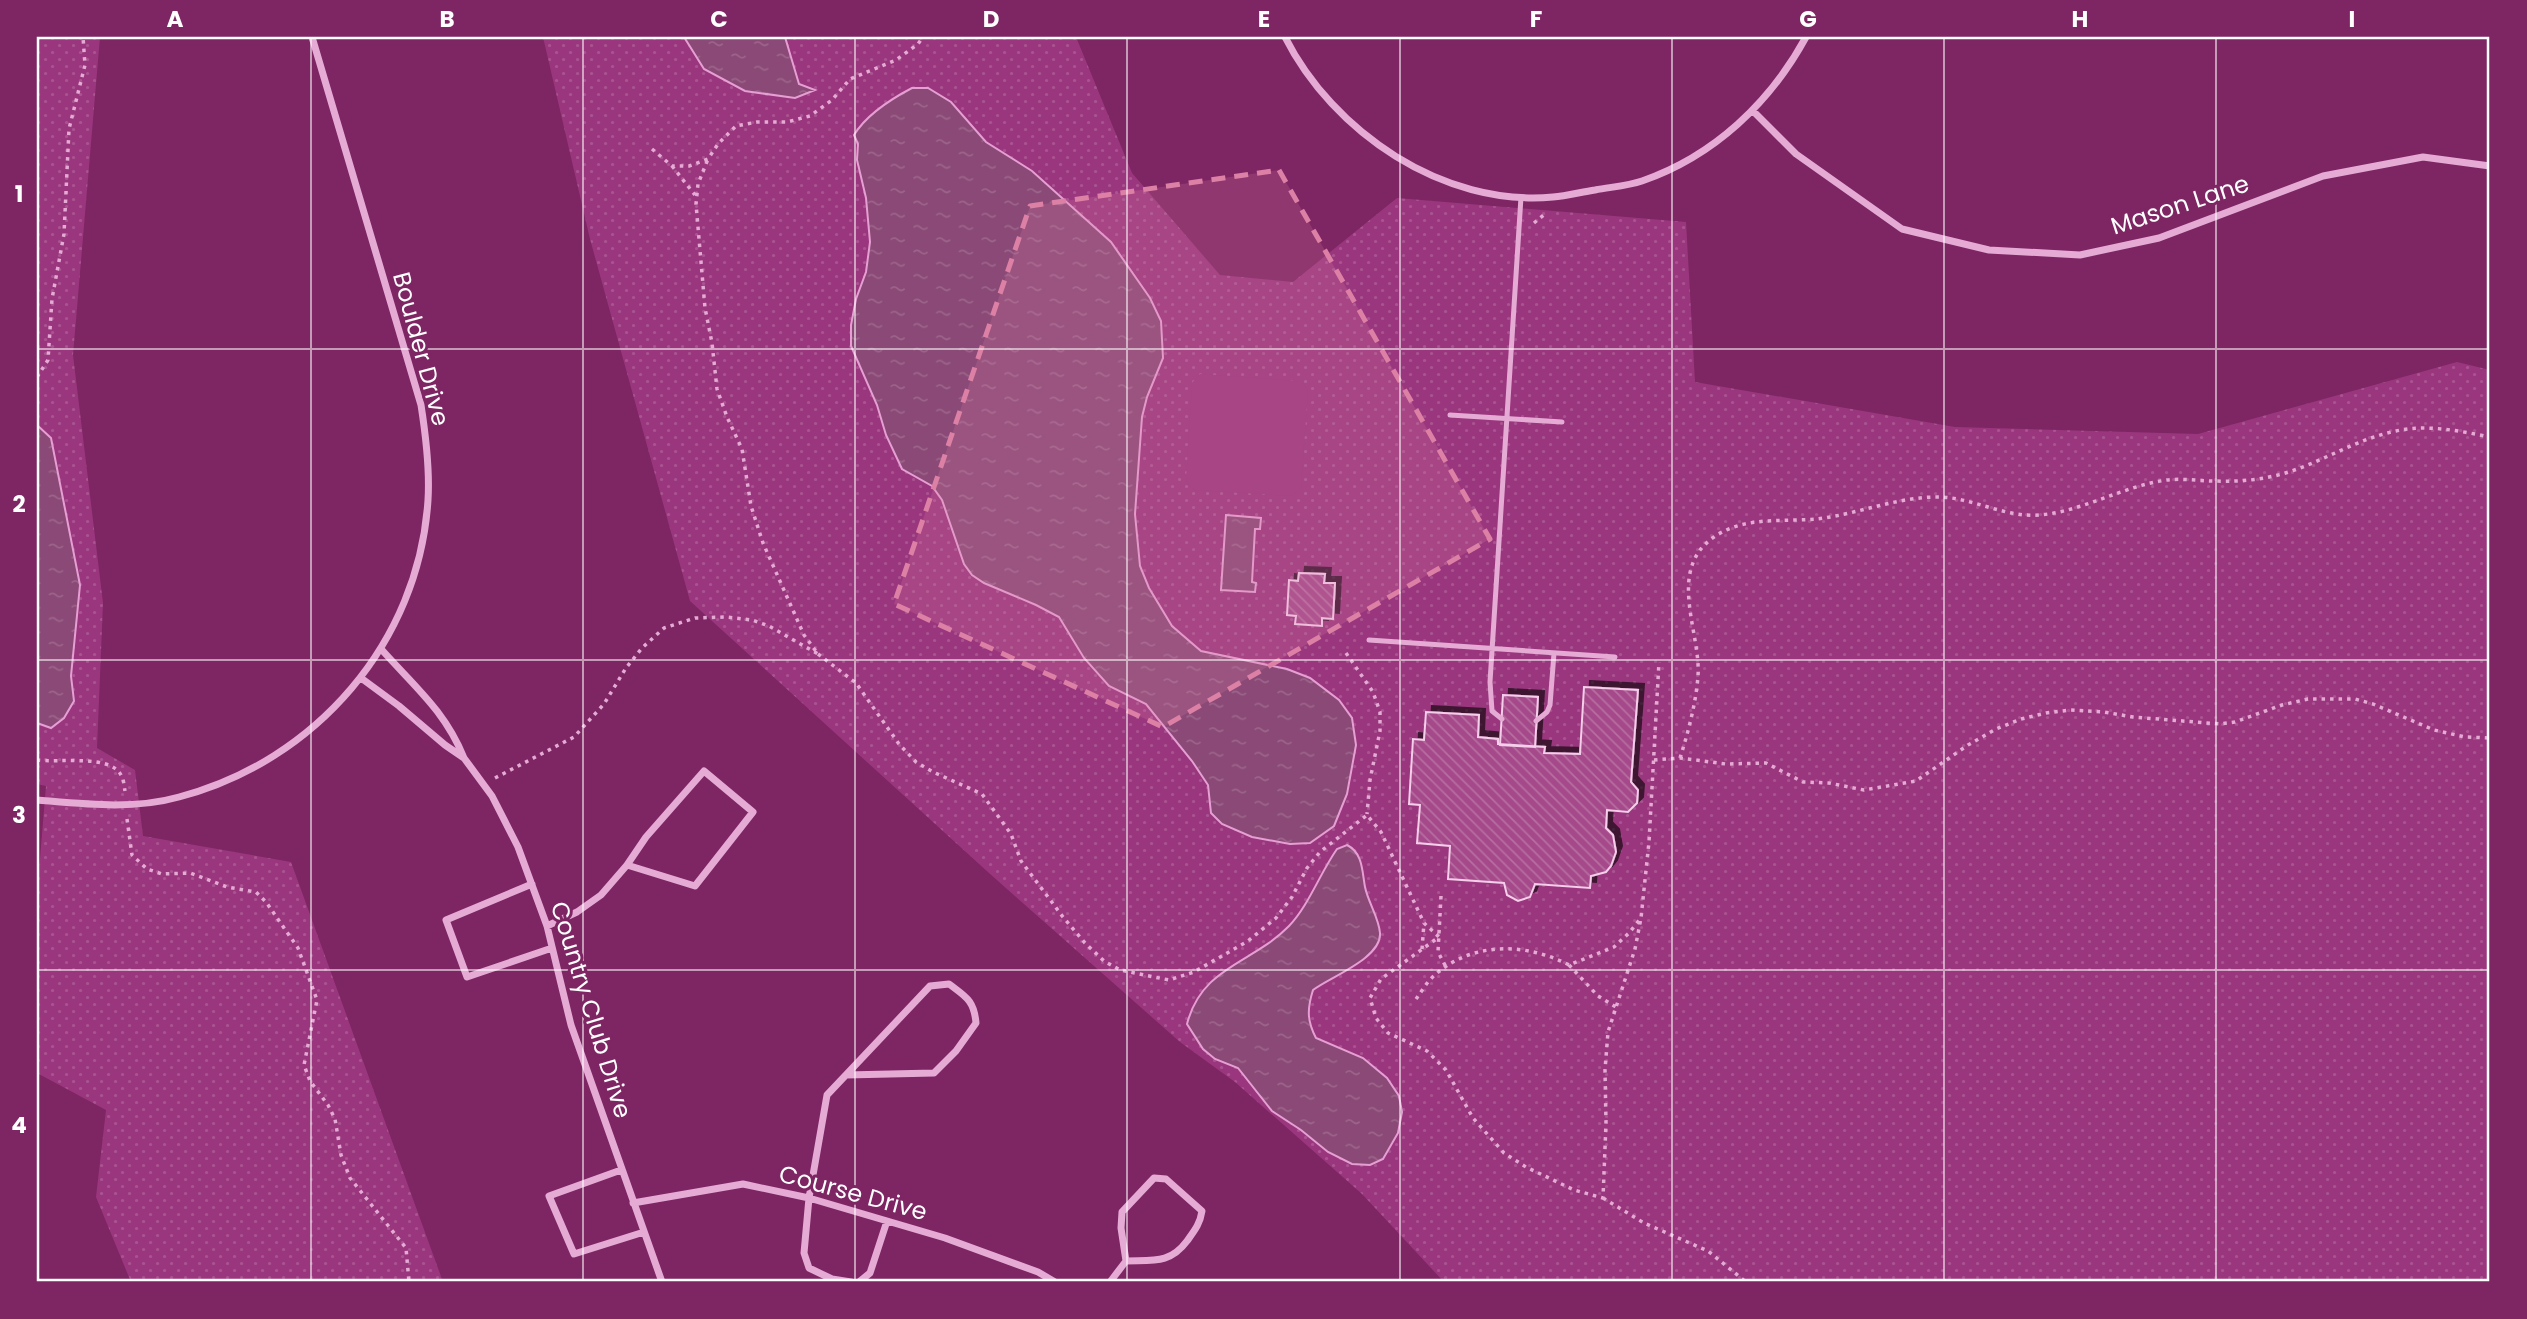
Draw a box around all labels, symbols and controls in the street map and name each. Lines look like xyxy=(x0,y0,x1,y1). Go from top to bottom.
text: A xyxy=(167,3,184,35)
text: B xyxy=(439,3,455,35)
text: C xyxy=(710,3,728,35)
text: D xyxy=(983,3,999,35)
text: E xyxy=(1258,3,1270,35)
text: F xyxy=(1530,3,1542,35)
text: G xyxy=(1799,3,1817,35)
text: H xyxy=(2072,3,2088,35)
text: I xyxy=(2349,3,2355,35)
street label: Mason Lane xyxy=(2107,167,2253,242)
text: 1 xyxy=(15,178,23,210)
street label: Boulder Drive xyxy=(385,268,458,429)
text: 2 xyxy=(12,488,26,520)
text: 3 xyxy=(12,799,26,831)
street label: Country Club Drive xyxy=(543,898,640,1122)
text: 4 xyxy=(11,1109,27,1141)
street label: Course Drive xyxy=(775,1157,931,1228)

